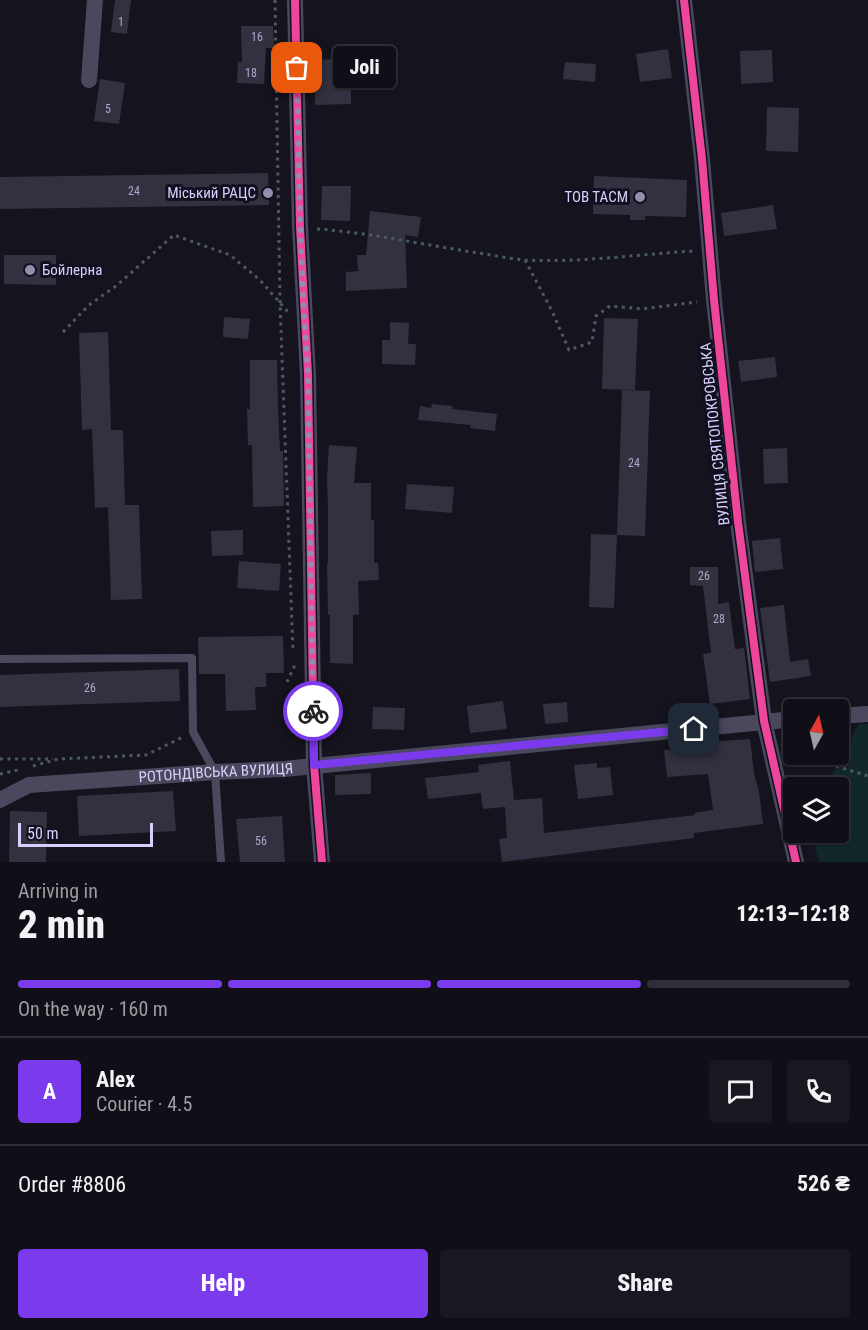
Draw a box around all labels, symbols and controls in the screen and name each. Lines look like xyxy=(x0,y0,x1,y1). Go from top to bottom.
house number: 1 xyxy=(118,15,124,29)
house number: 16 xyxy=(251,30,263,44)
pin xyxy=(271,42,322,93)
callout: Joli xyxy=(333,47,396,89)
icon: bag xyxy=(280,51,313,84)
text: Joli xyxy=(349,55,380,79)
house number: 18 xyxy=(245,66,257,80)
house number: 5 xyxy=(105,102,111,116)
house number: 24 xyxy=(128,184,140,198)
place label: Міський РАЦС xyxy=(167,184,256,202)
marker: Міський РАЦС xyxy=(261,186,275,200)
place label: ТОВ ТАСМ xyxy=(564,188,628,206)
marker: ТОВ ТАСМ xyxy=(633,190,647,204)
place label: Бойлерна xyxy=(42,261,102,279)
marker: Бойлерна xyxy=(23,263,37,277)
street label: ВУЛИЦЯ СВЯТОПОКРОВСЬКА xyxy=(696,341,734,526)
house number: 24 xyxy=(628,456,640,470)
house number: 26 xyxy=(698,569,710,583)
house number: 28 xyxy=(713,612,725,626)
house number: 26 xyxy=(84,681,96,695)
courier xyxy=(283,681,343,741)
icon: bike xyxy=(297,695,330,728)
north arrow xyxy=(783,699,849,765)
map controls xyxy=(783,699,849,843)
pin xyxy=(668,703,719,754)
icon: home xyxy=(677,712,710,745)
street label: РОТОНДІВСЬКА ВУЛИЦЯ xyxy=(138,759,294,786)
button: layers xyxy=(783,777,849,843)
scale bar xyxy=(18,820,153,848)
text: 50 m xyxy=(27,824,59,843)
house number: 56 xyxy=(255,834,267,848)
text: Arriving in xyxy=(18,879,98,903)
text: 12:13–12:18 xyxy=(736,901,850,926)
text: 2 min xyxy=(18,902,105,948)
text: On the way · 160 m xyxy=(18,997,168,1021)
button: chat xyxy=(709,1060,772,1123)
button: phone xyxy=(787,1060,850,1123)
text: Alex xyxy=(96,1067,135,1092)
text: A xyxy=(43,1079,56,1104)
text: Courier · 4.5 xyxy=(96,1092,192,1116)
text: 526 ₴ xyxy=(797,1171,850,1196)
text: Order #8806 xyxy=(18,1172,126,1197)
button: Help xyxy=(18,1249,428,1318)
button: Share xyxy=(440,1249,850,1318)

